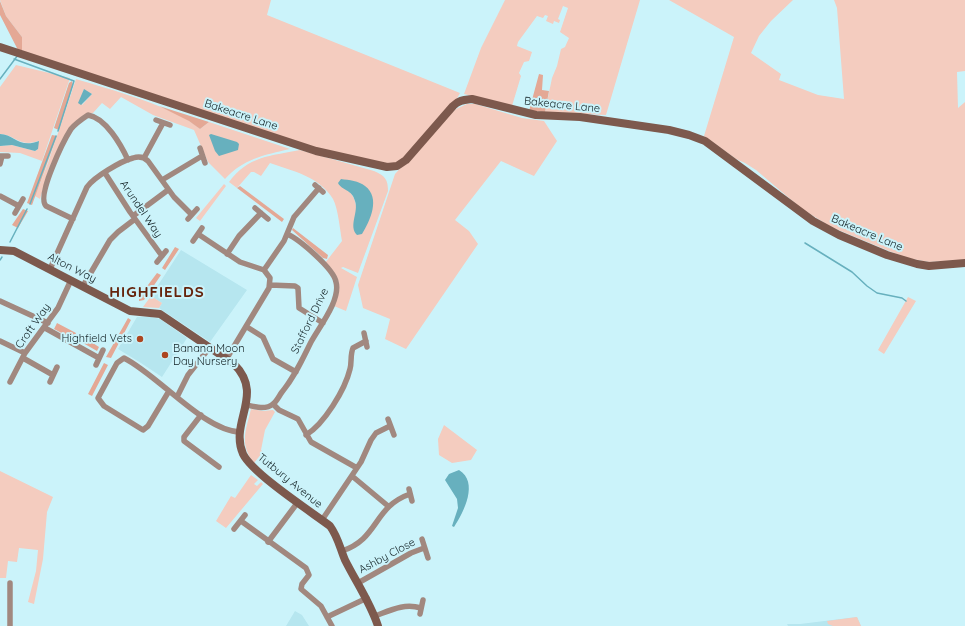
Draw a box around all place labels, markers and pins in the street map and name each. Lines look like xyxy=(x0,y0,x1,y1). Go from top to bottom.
place label: Highfield Vets xyxy=(62,332,132,346)
marker: Highfield Vets xyxy=(135,334,145,344)
place label: Banana Moon Day Nursery xyxy=(173,342,245,368)
marker: Banana Moon Day Nursery xyxy=(160,350,170,360)

